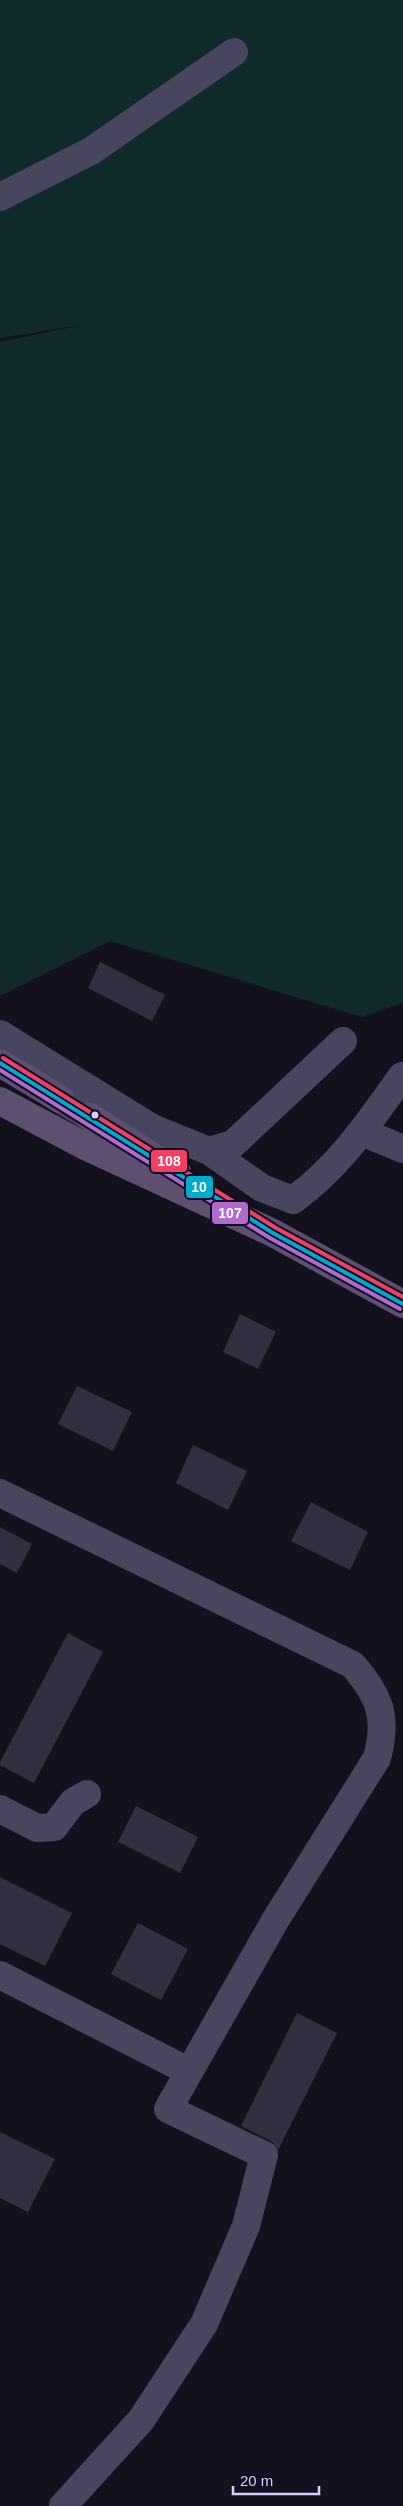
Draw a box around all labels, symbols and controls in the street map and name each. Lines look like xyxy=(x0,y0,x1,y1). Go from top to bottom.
unlabelled marker xyxy=(90,1110,100,1120)
line badge: 108 xyxy=(150,1149,188,1173)
text: 108 xyxy=(157,1153,181,1169)
line badge: 10 xyxy=(185,1175,214,1199)
text: 10 xyxy=(191,1179,207,1195)
line badge: 107 xyxy=(211,1201,249,1225)
text: 107 xyxy=(218,1205,242,1221)
scale bar xyxy=(233,2464,319,2496)
text: 20 m xyxy=(240,2472,273,2489)

